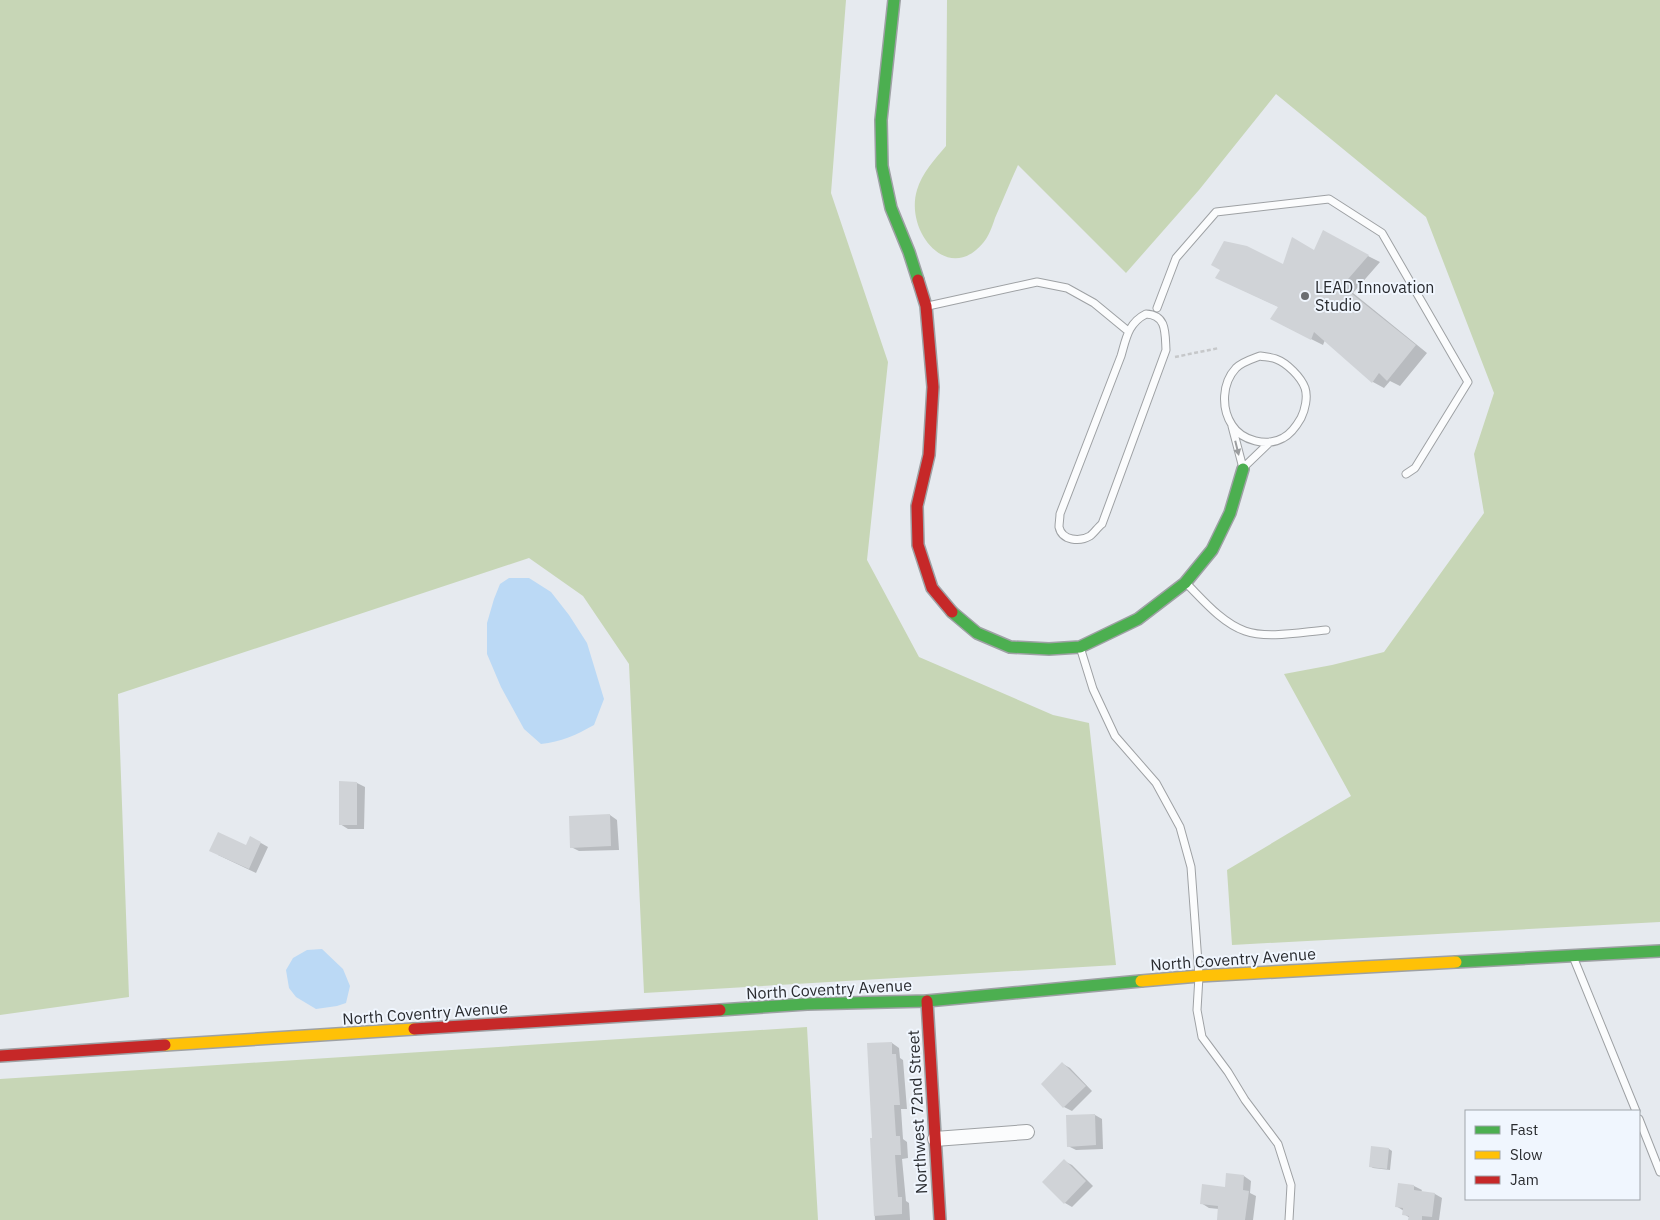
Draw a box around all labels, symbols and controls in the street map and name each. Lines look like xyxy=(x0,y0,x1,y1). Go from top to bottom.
place label: LEAD Innovation Studio xyxy=(1315,277,1434,315)
marker: LEAD Innovation Studio xyxy=(1299,290,1311,302)
one-way arrow xyxy=(1234,440,1242,455)
street label: North Coventry Avenue xyxy=(1150,943,1317,975)
street label: North Coventry Avenue xyxy=(746,975,913,1003)
street label: North Coventry Avenue xyxy=(342,997,509,1029)
street label: Northwest 72nd Street xyxy=(903,1030,931,1194)
legend xyxy=(1465,1110,1640,1200)
text: Fast xyxy=(1510,1120,1538,1139)
text: Slow xyxy=(1510,1145,1543,1164)
text: Jam xyxy=(1510,1170,1539,1189)

